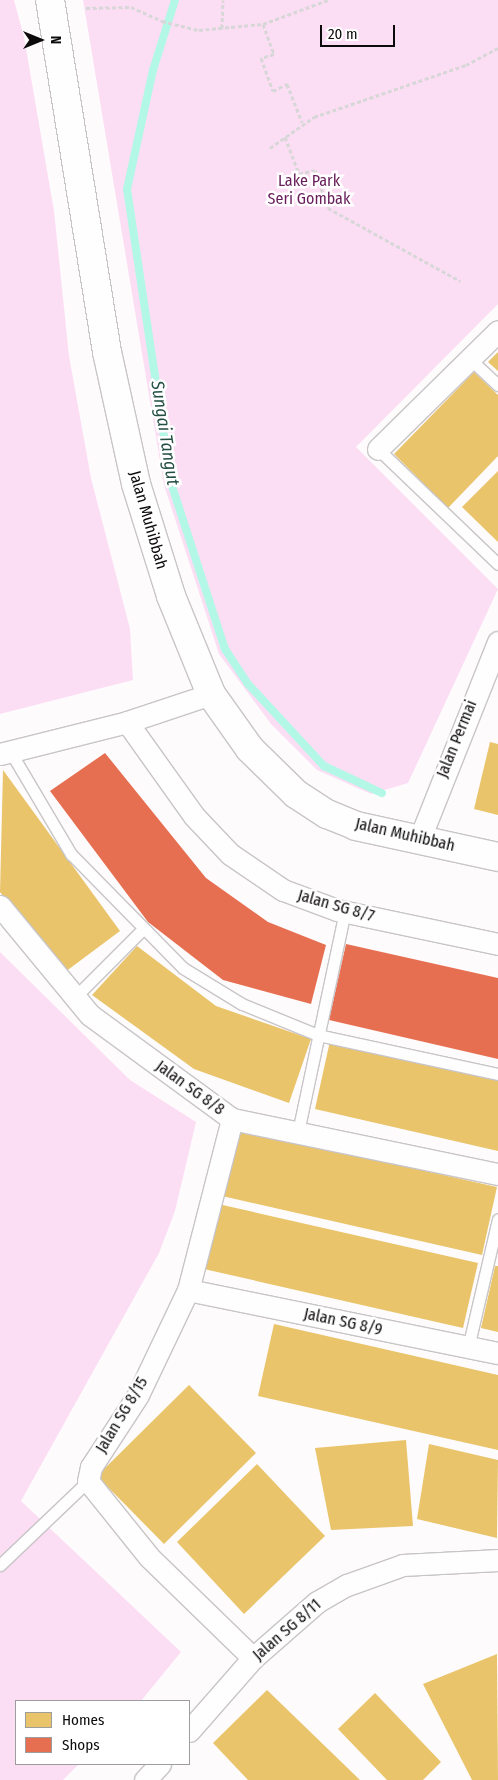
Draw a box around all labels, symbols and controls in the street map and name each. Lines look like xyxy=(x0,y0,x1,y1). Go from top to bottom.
north arrow xyxy=(15,15,65,65)
scale bar xyxy=(323,15,398,47)
text: 20 m xyxy=(328,25,358,43)
text: N xyxy=(47,36,64,44)
park label: Lake Park Seri Gombak xyxy=(268,171,350,209)
water label: Sungai Tangut xyxy=(146,379,184,487)
street label: Jalan Muhibbah xyxy=(125,469,171,571)
street label: Jalan Permai xyxy=(433,697,481,781)
street label: Jalan Muhibbah xyxy=(353,814,457,856)
street label: Jalan SG 8/7 xyxy=(295,886,377,926)
street label: Jalan SG 8/8 xyxy=(152,1057,228,1119)
street label: Jalan SG 8/9 xyxy=(302,1304,384,1340)
street label: Jalan SG 8/15 xyxy=(92,1374,152,1456)
street label: Jalan SG 8/11 xyxy=(249,1595,325,1665)
legend xyxy=(15,1700,190,1765)
text: Homes xyxy=(62,1711,104,1729)
text: Shops xyxy=(62,1736,100,1754)

